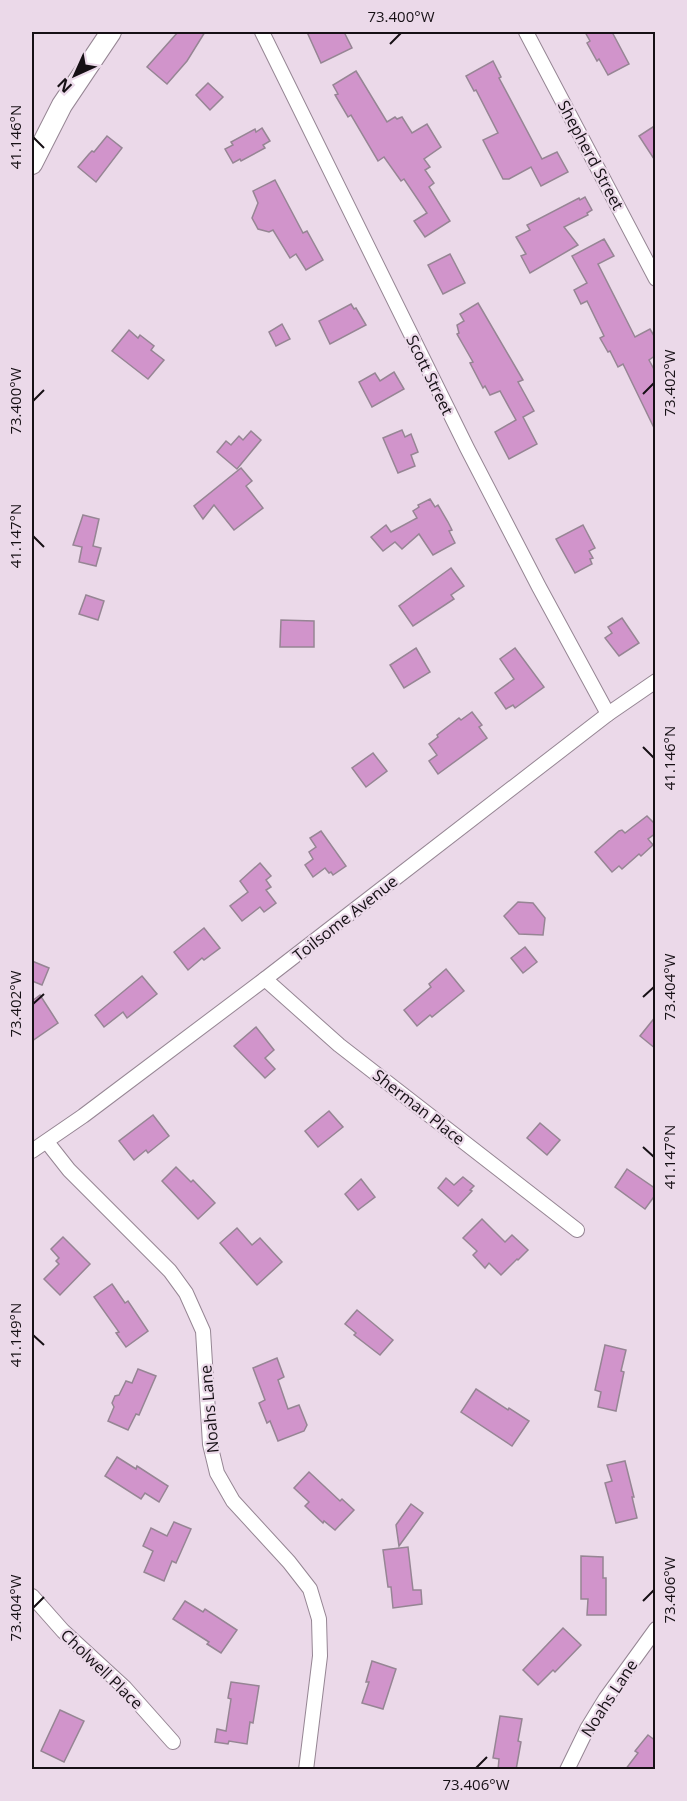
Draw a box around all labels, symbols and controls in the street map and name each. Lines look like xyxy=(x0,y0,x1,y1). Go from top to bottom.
text: 73.400°W xyxy=(367,6,435,26)
north arrow xyxy=(45,45,105,105)
text: N xyxy=(52,73,77,98)
street label: Shepherd Street xyxy=(553,96,629,214)
text: 41.146°N xyxy=(5,105,25,169)
street label: Scott Street xyxy=(401,331,459,419)
text: 73.402°W xyxy=(659,349,679,417)
text: 73.400°W xyxy=(5,367,25,435)
text: 41.147°N xyxy=(5,504,25,568)
text: 41.146°N xyxy=(659,726,679,790)
street label: Toilsome Avenue xyxy=(288,870,402,966)
text: 73.404°W xyxy=(659,953,679,1021)
text: 73.402°W xyxy=(5,970,25,1038)
street label: Sherman Place xyxy=(368,1064,470,1150)
text: 41.147°N xyxy=(659,1125,679,1189)
text: 41.149°N xyxy=(5,1303,25,1367)
street label: Noahs Lane xyxy=(194,1364,224,1454)
text: 73.406°W xyxy=(659,1556,679,1624)
text: 73.404°W xyxy=(5,1574,25,1642)
street label: Cholwell Place xyxy=(56,1624,148,1714)
street label: Noahs Lane xyxy=(576,1655,642,1741)
text: 73.406°W xyxy=(442,1774,510,1794)

